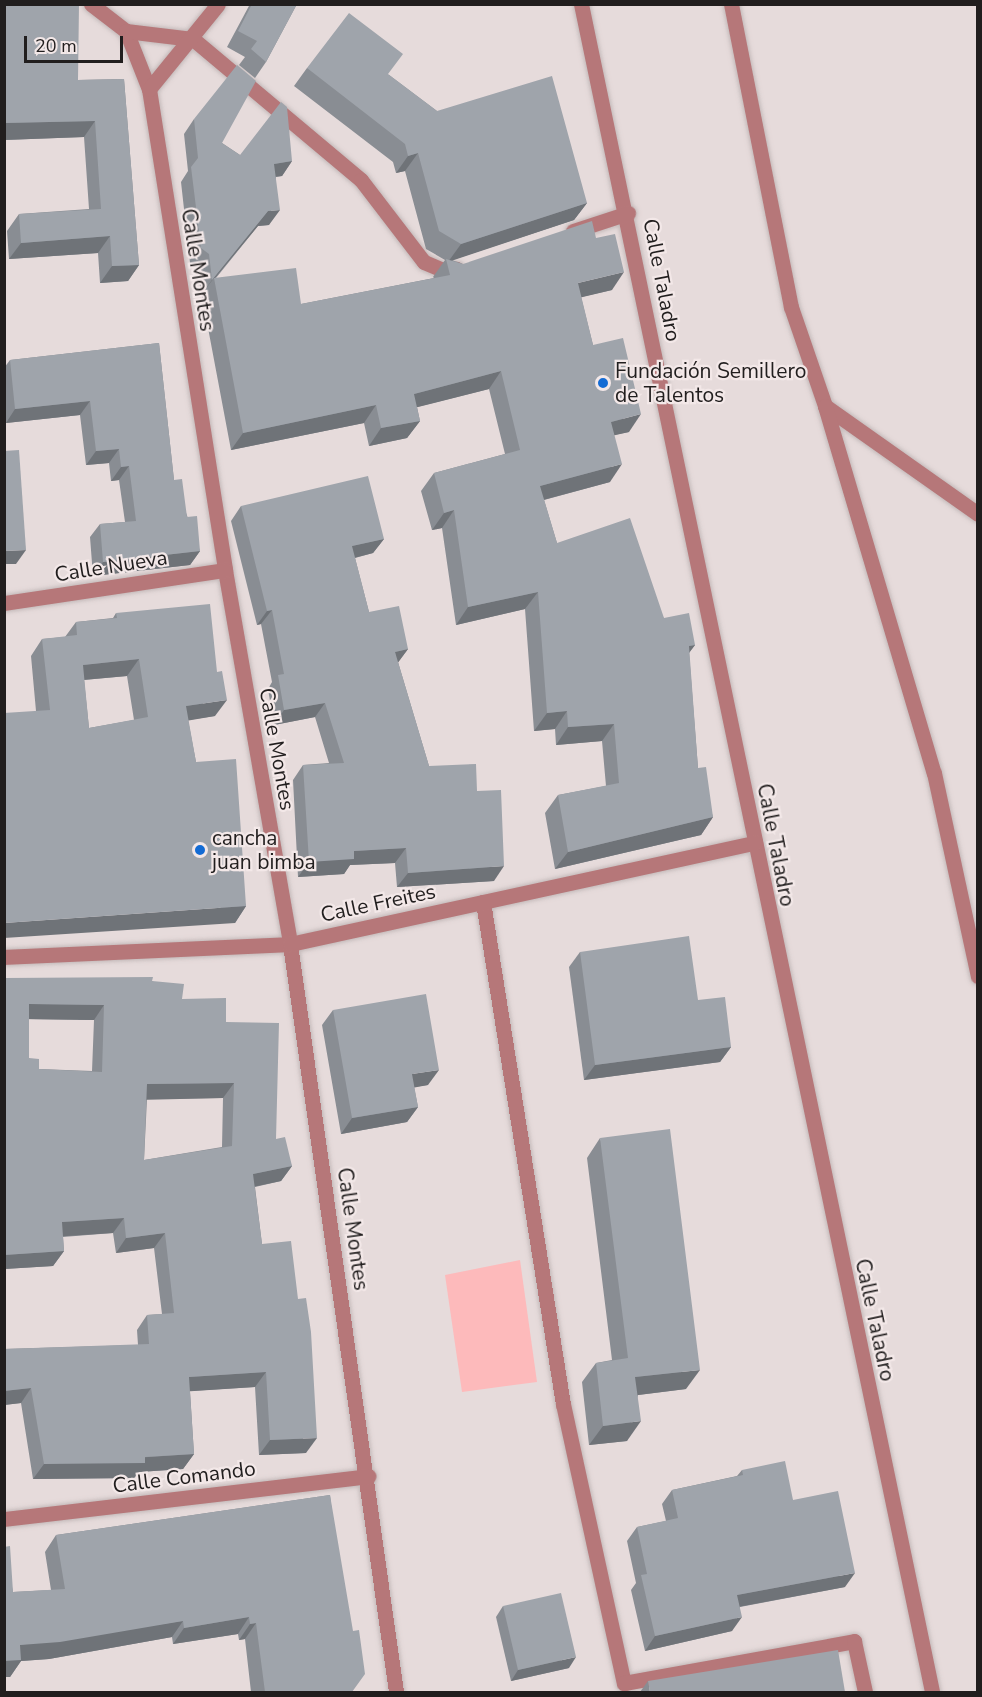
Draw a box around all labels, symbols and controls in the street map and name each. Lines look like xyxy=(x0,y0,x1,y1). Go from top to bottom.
scale bar xyxy=(27,24,126,62)
text: 20 m xyxy=(35,34,77,58)
street label: Calle Montes xyxy=(176,207,220,333)
street label: Calle Taladro xyxy=(638,216,686,344)
place label: Fundación Semillero de Talentos xyxy=(615,358,806,408)
marker: Fundación Semillero de Talentos xyxy=(596,376,610,390)
street label: Calle Nueva xyxy=(53,545,169,587)
street label: Calle Montes xyxy=(254,686,300,812)
street label: Calle Taladro xyxy=(752,781,800,909)
place label: cancha juan bimba xyxy=(212,825,316,875)
marker: cancha juan bimba xyxy=(193,843,207,857)
street label: Calle Freites xyxy=(318,879,438,927)
street label: Calle Montes xyxy=(332,1166,374,1292)
street label: Calle Taladro xyxy=(850,1256,900,1384)
street label: Calle Comando xyxy=(111,1456,257,1498)

